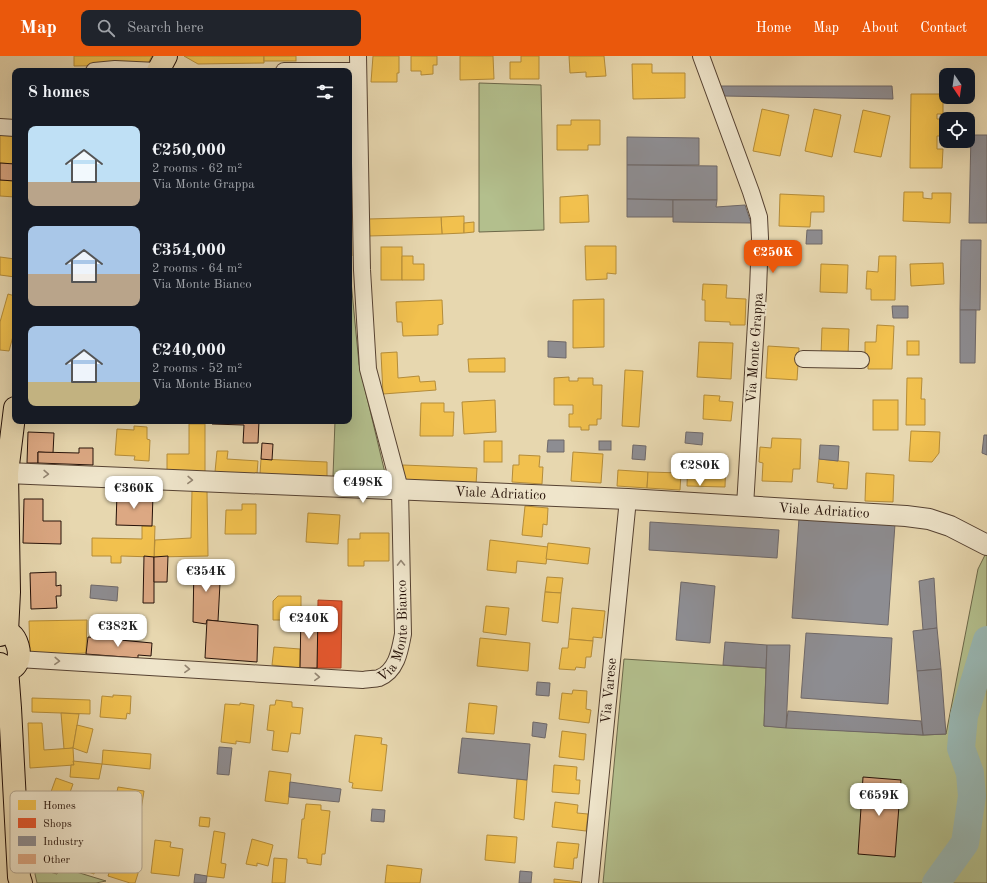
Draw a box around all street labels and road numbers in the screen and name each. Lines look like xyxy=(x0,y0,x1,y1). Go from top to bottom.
street label: Via Monte Grappa xyxy=(744,292,766,404)
street label: Viale Adriatico xyxy=(455,485,547,503)
street label: Viale Adriatico xyxy=(778,501,870,521)
street label: Via Monte Bianco xyxy=(375,579,410,685)
street label: Via Varese xyxy=(599,657,619,725)

